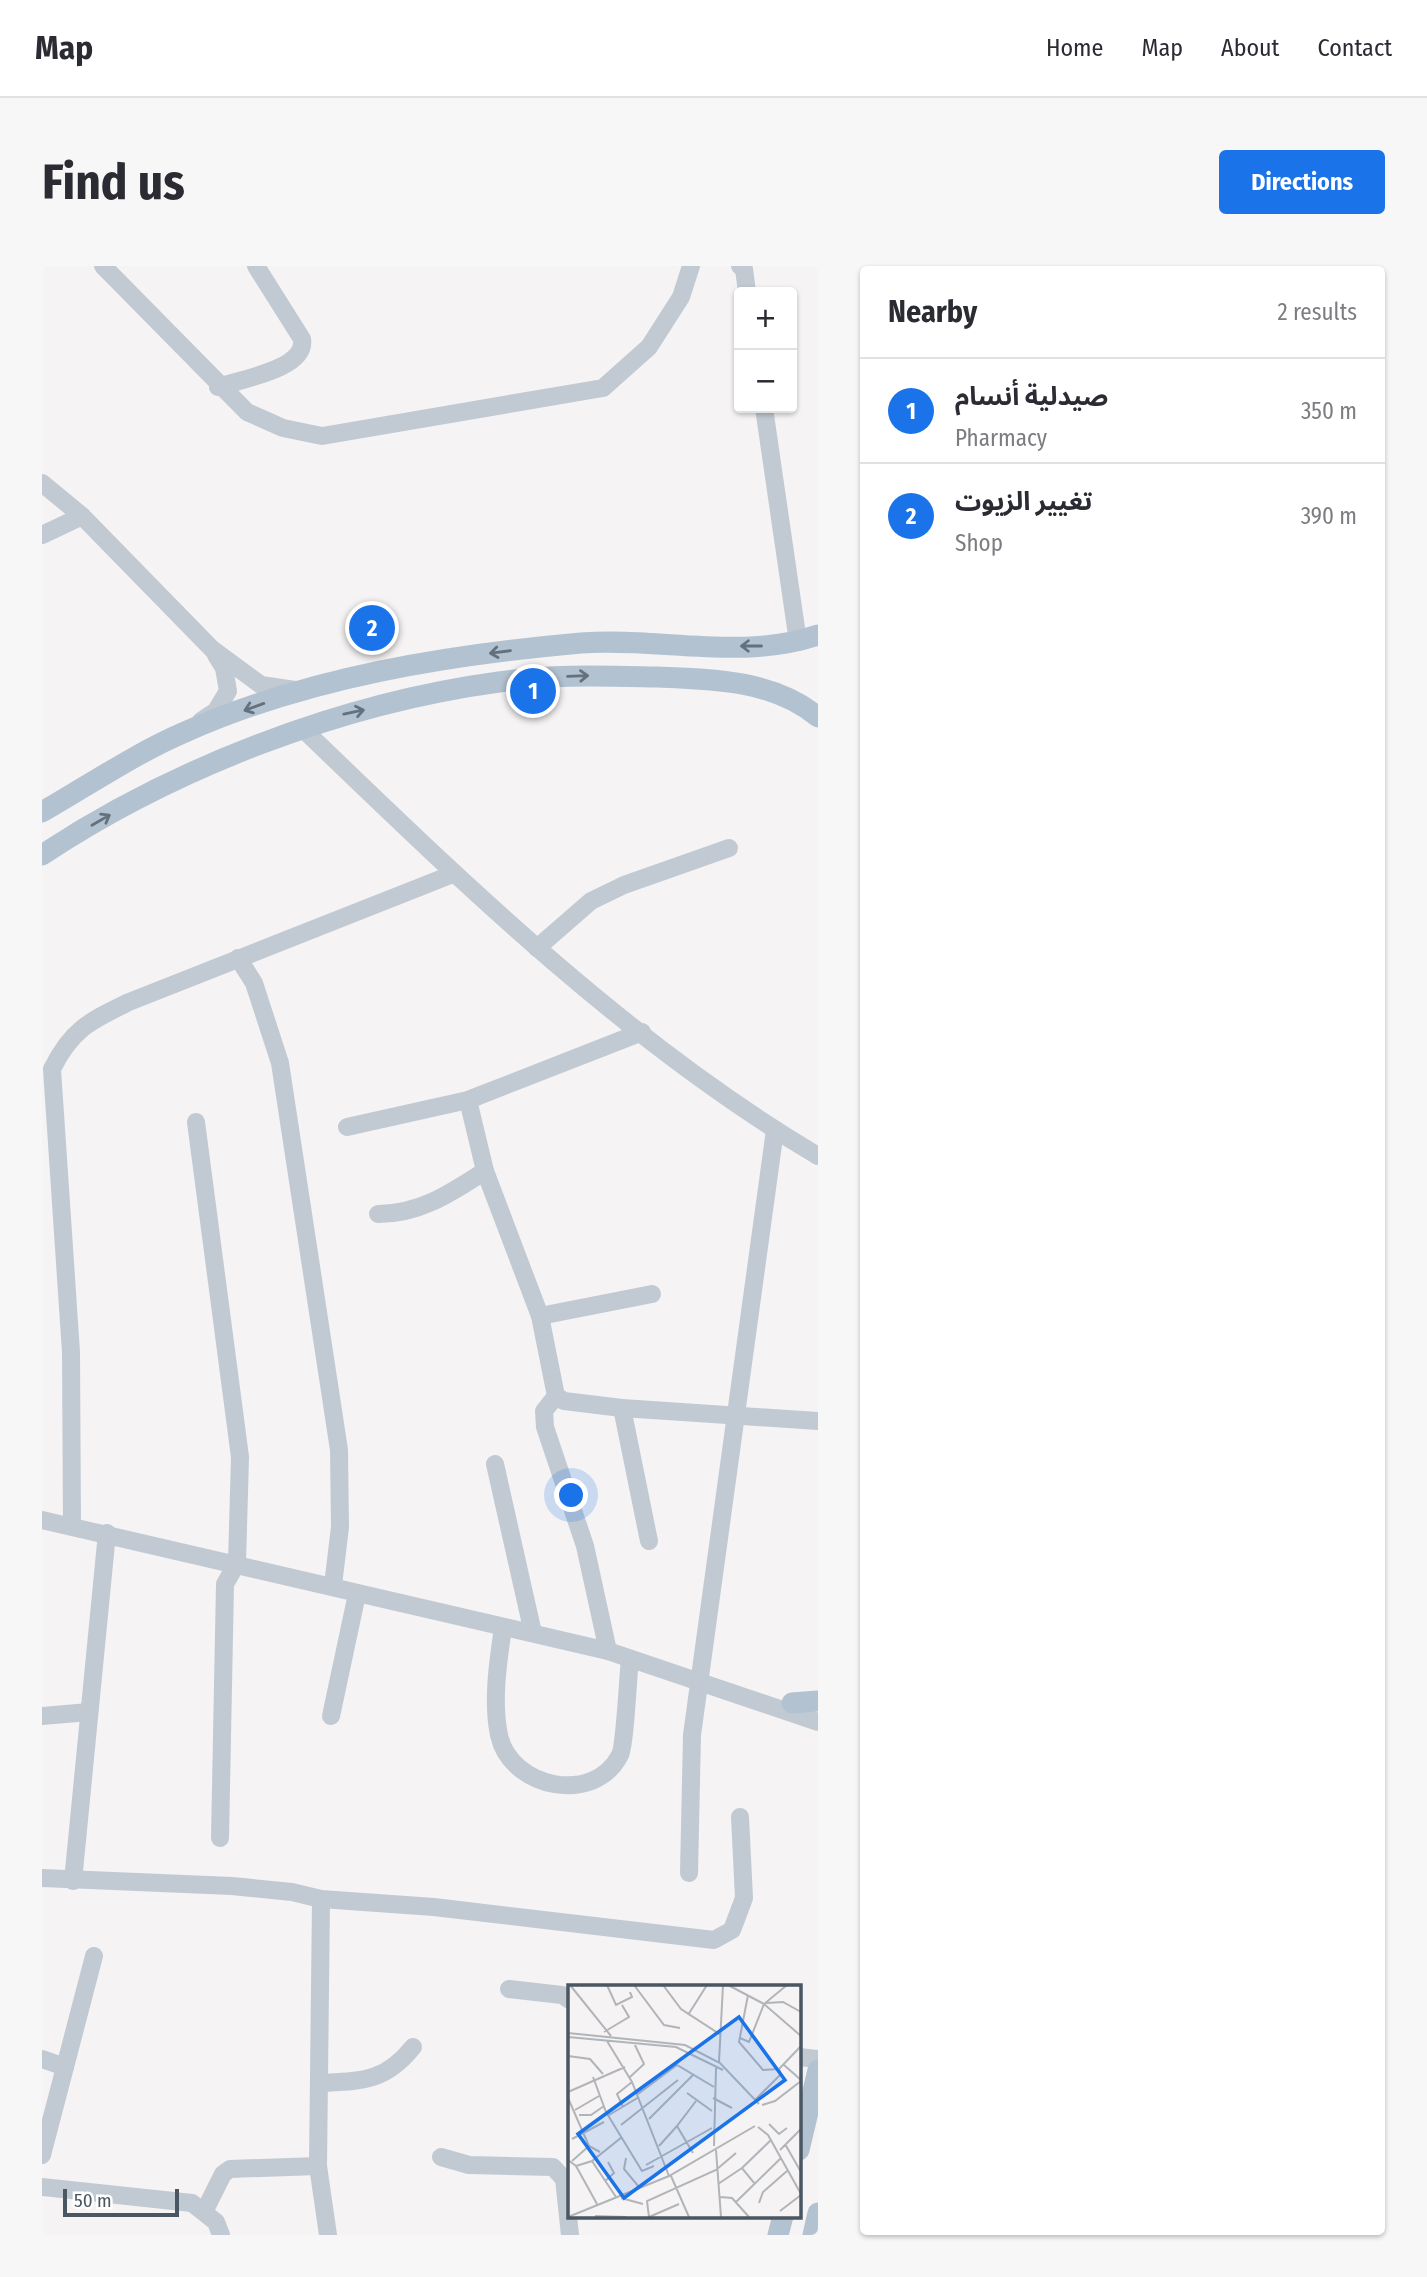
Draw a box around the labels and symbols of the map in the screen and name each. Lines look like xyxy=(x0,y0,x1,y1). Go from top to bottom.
pin: 2 xyxy=(349,602,395,654)
one-way arrow xyxy=(740,639,763,653)
one-way arrow xyxy=(489,646,512,659)
pin: 1 xyxy=(510,665,556,717)
one-way arrow xyxy=(567,670,590,683)
one-way arrow xyxy=(244,702,266,714)
one-way arrow xyxy=(342,705,365,718)
one-way arrow xyxy=(90,813,110,827)
your location xyxy=(554,1478,588,1512)
inset map xyxy=(568,1985,800,2218)
scale bar xyxy=(63,2186,178,2218)

